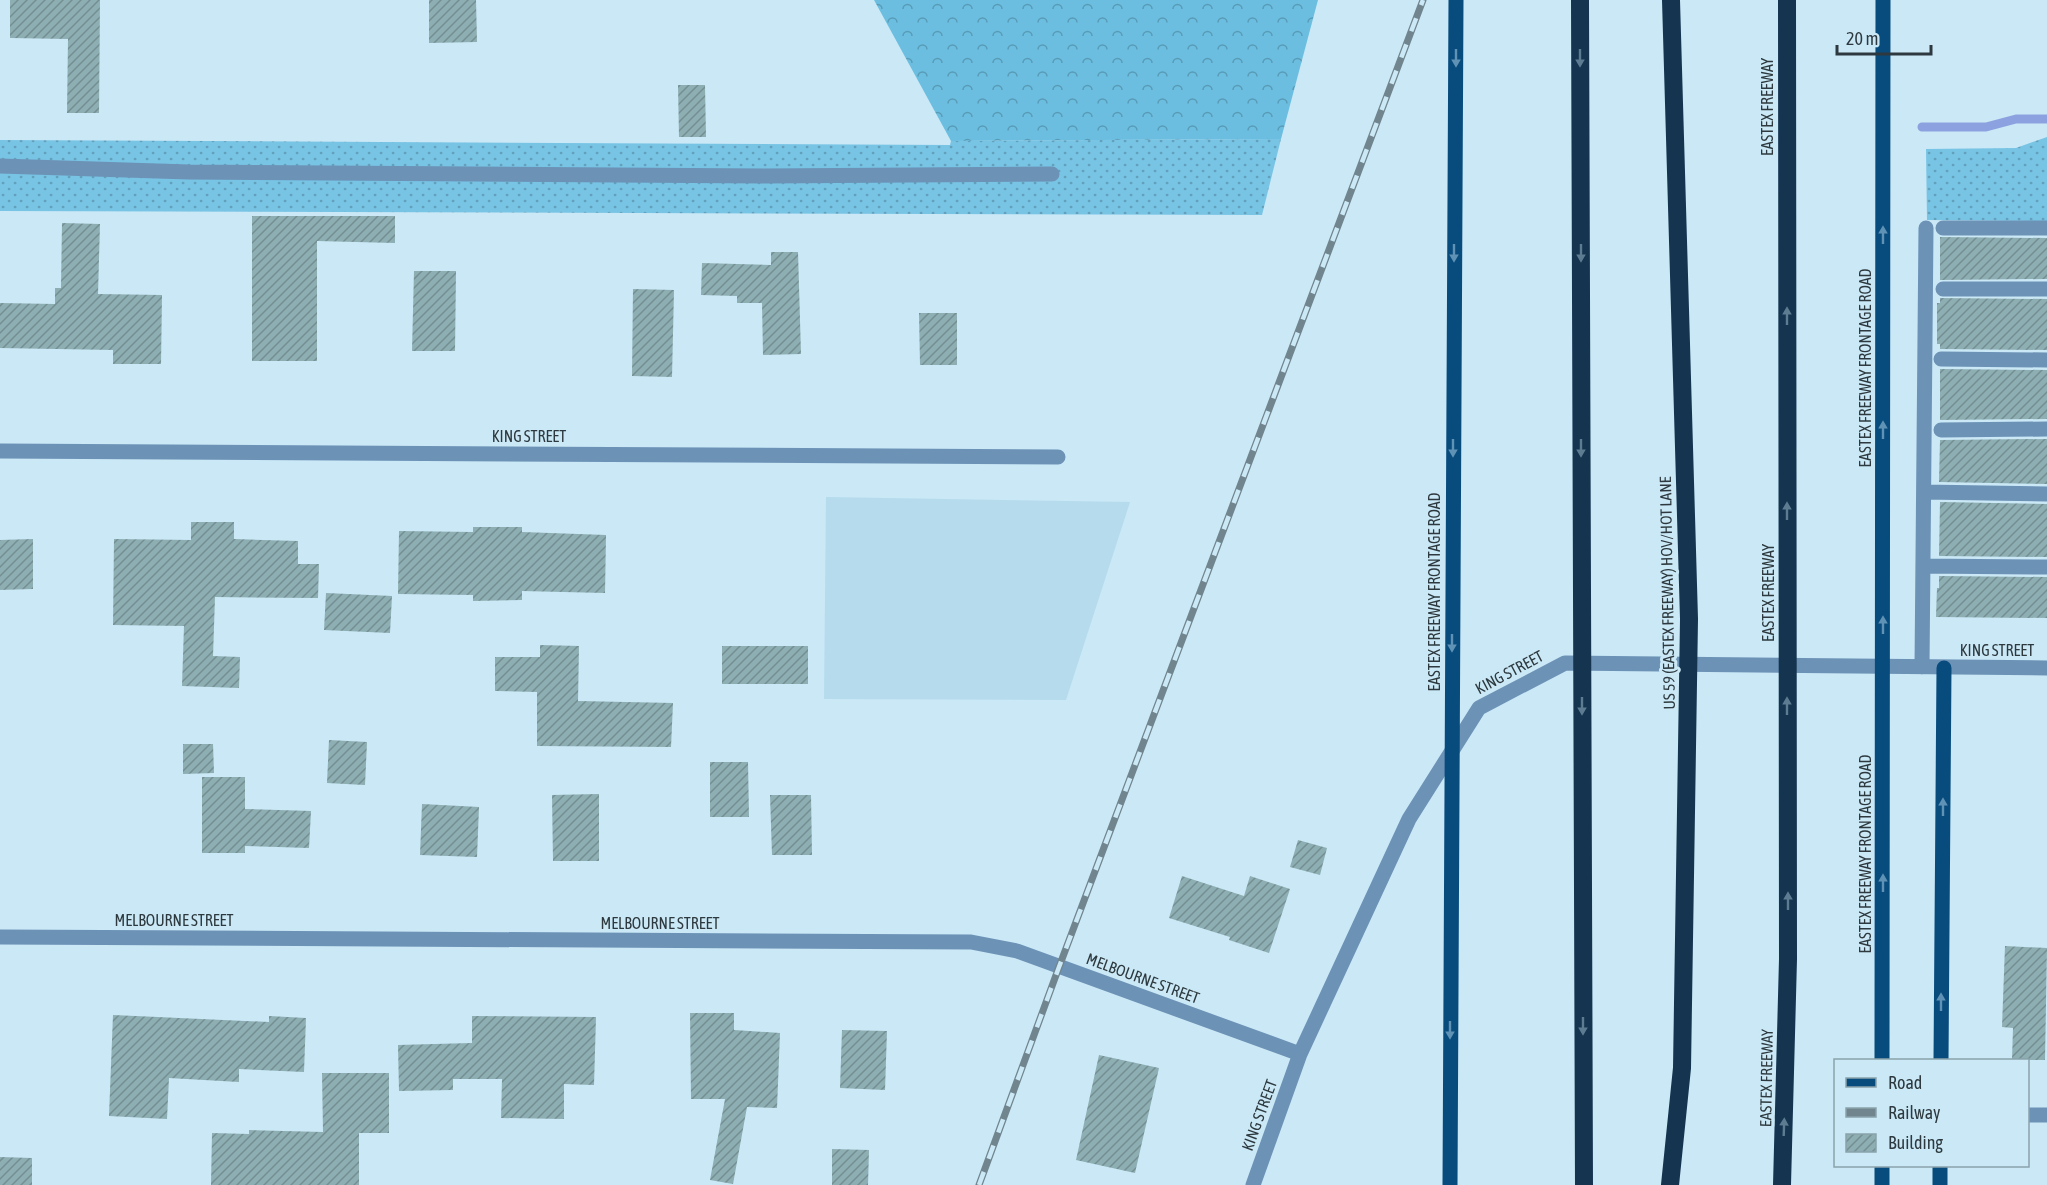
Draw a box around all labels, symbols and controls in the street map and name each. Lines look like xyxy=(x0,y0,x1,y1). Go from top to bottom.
scale bar xyxy=(1837,18,1932,56)
text: 20 m xyxy=(1846,28,1878,49)
one-way arrow xyxy=(1451,49,1461,68)
one-way arrow xyxy=(1575,49,1585,68)
street label: EASTEX FREEWAY xyxy=(1758,57,1776,156)
one-way arrow xyxy=(1878,225,1888,244)
one-way arrow xyxy=(1449,244,1459,263)
one-way arrow xyxy=(1576,244,1586,263)
street label: EASTEX FREEWAY FRONTAGE ROAD xyxy=(1856,268,1874,468)
one-way arrow xyxy=(1782,306,1792,325)
one-way arrow xyxy=(1878,420,1888,439)
street label: KING STREET xyxy=(492,427,566,445)
one-way arrow xyxy=(1448,439,1458,458)
one-way arrow xyxy=(1577,439,1586,458)
street label: US 59 (EASTEX FREEWAY) HOV/HOT LANE xyxy=(1656,476,1679,710)
street label: EASTEX FREEWAY FRONTAGE ROAD xyxy=(1425,492,1443,692)
one-way arrow xyxy=(1782,501,1792,520)
street label: EASTEX FREEWAY xyxy=(1759,543,1777,642)
one-way arrow xyxy=(1878,615,1888,634)
one-way arrow xyxy=(1447,634,1457,653)
street label: KING STREET xyxy=(1960,641,2034,659)
street label: KING STREET xyxy=(1472,647,1546,697)
one-way arrow xyxy=(1783,696,1792,715)
one-way arrow xyxy=(1577,697,1587,716)
street label: EASTEX FREEWAY FRONTAGE ROAD xyxy=(1856,754,1874,954)
one-way arrow xyxy=(1938,798,1948,817)
one-way arrow xyxy=(1878,873,1888,892)
one-way arrow xyxy=(1783,891,1793,910)
street label: MELBOURNE STREET xyxy=(115,911,233,929)
street label: MELBOURNE STREET xyxy=(601,914,719,932)
street label: MELBOURNE STREET xyxy=(1084,949,1202,1007)
one-way arrow xyxy=(1937,993,1946,1012)
one-way arrow xyxy=(1578,1017,1588,1036)
one-way arrow xyxy=(1445,1020,1455,1039)
street label: EASTEX FREEWAY xyxy=(1756,1028,1776,1127)
legend xyxy=(1834,1059,2029,1167)
text: Road xyxy=(1888,1072,1922,1093)
street label: KING STREET xyxy=(1238,1077,1280,1153)
text: Railway xyxy=(1888,1102,1940,1123)
one-way arrow xyxy=(1779,1117,1789,1136)
text: Building xyxy=(1888,1132,1943,1153)

